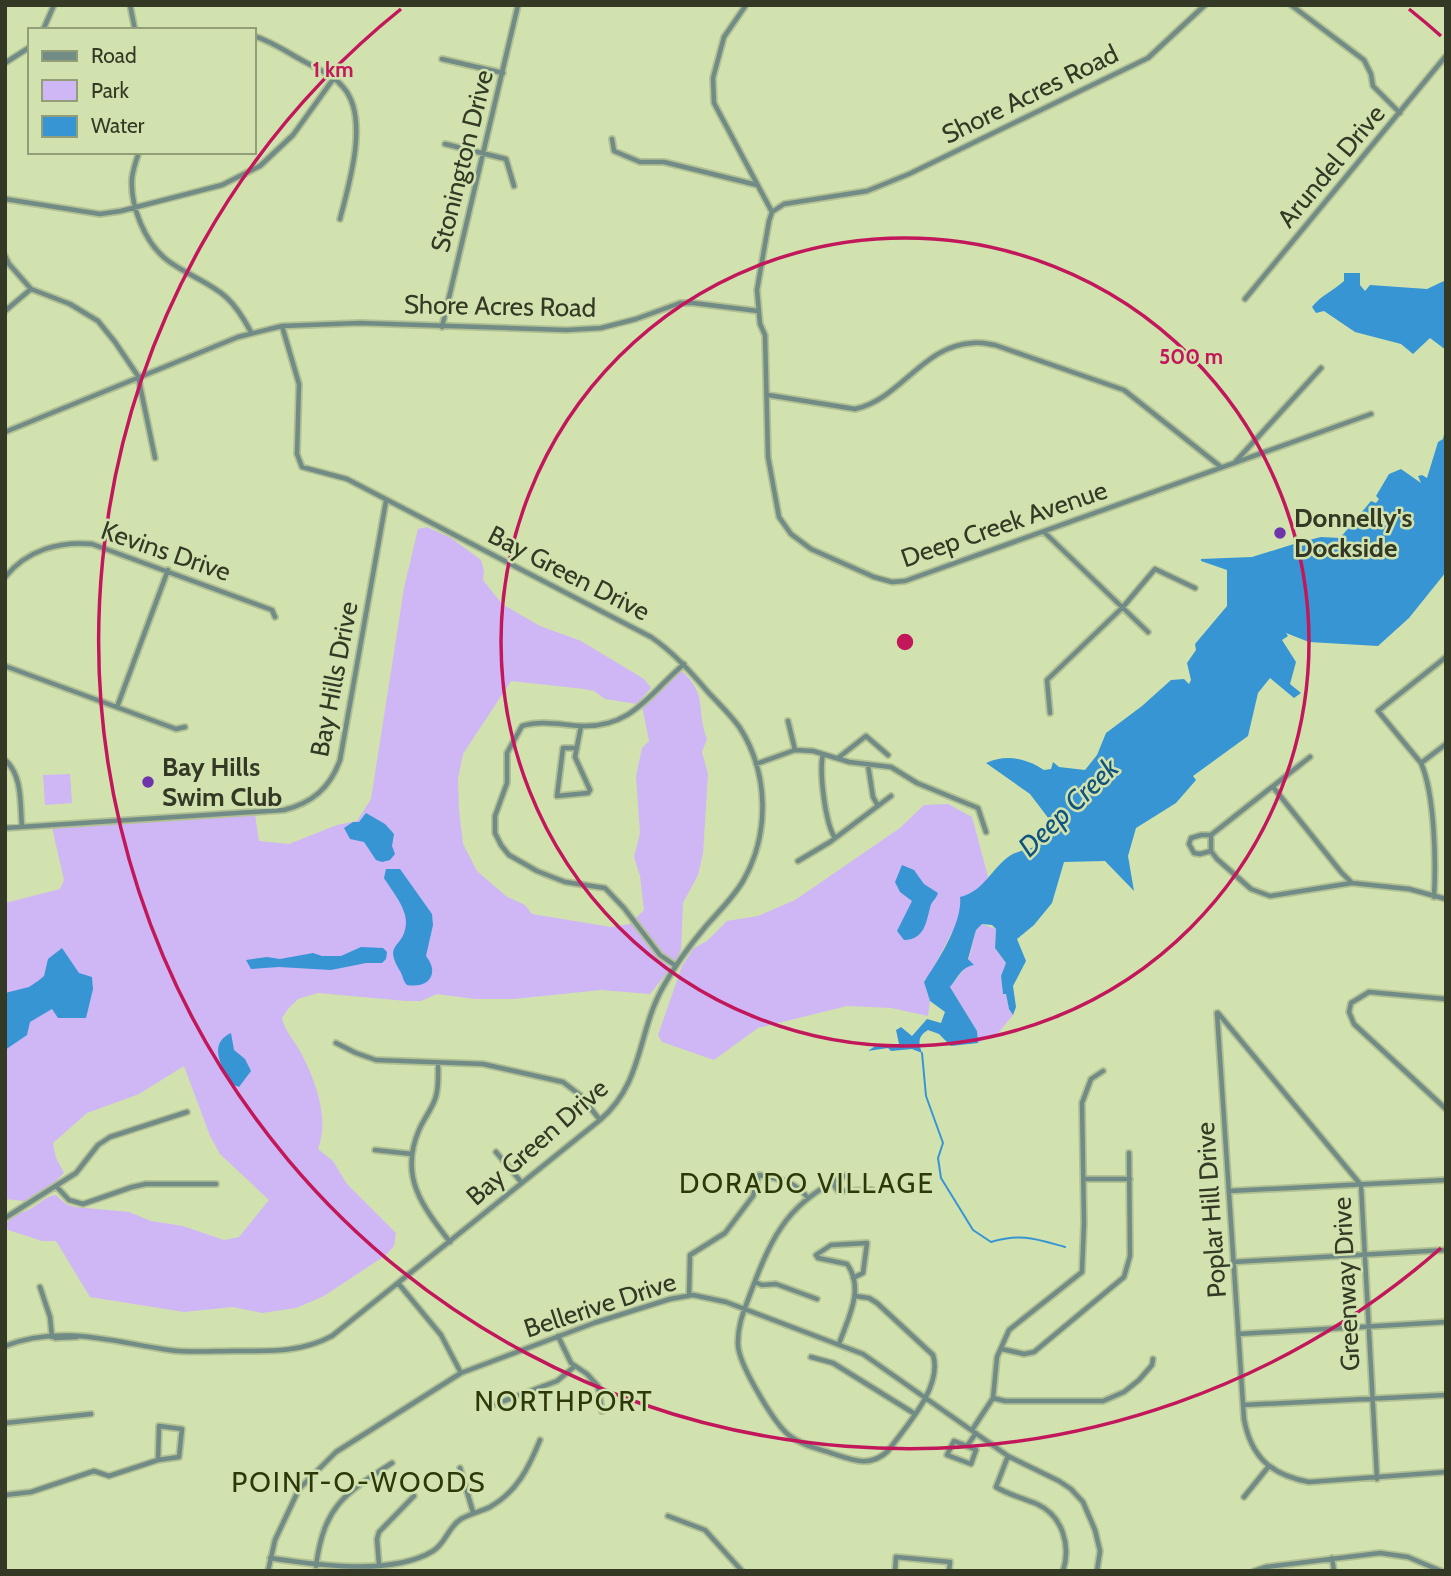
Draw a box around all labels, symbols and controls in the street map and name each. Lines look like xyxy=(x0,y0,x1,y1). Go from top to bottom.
legend xyxy=(28,28,256,154)
street label: Shore Acres Road xyxy=(937,37,1123,151)
text: Road xyxy=(91,43,137,68)
text: 1 km xyxy=(313,57,353,82)
street label: Stonington Drive xyxy=(424,66,500,256)
text: Park xyxy=(91,78,129,103)
street label: Arundel Drive xyxy=(1270,98,1392,234)
text: Water xyxy=(91,113,145,138)
street label: Shore Acres Road xyxy=(404,288,596,324)
text: 500 m xyxy=(1159,344,1223,369)
street label: Deep Creek Avenue xyxy=(897,474,1111,574)
place label: Donnelly's Dockside xyxy=(1294,502,1412,564)
street label: Kevins Drive xyxy=(97,514,235,588)
street label: Bay Green Drive xyxy=(483,519,655,627)
marker: Donnelly's Dockside xyxy=(1272,525,1288,541)
street label: Bay Hills Drive xyxy=(303,599,365,759)
centre of rings xyxy=(893,630,917,654)
water label: Deep Creek xyxy=(1011,750,1126,863)
place label: Bay Hills Swim Club xyxy=(162,751,282,813)
marker: Bay Hills Swim Club xyxy=(140,774,156,790)
street label: Bay Green Drive xyxy=(460,1072,614,1212)
street label: Poplar Hill Drive xyxy=(1189,1121,1233,1299)
district label: DORADO VILLAGE xyxy=(679,1166,935,1200)
street label: Greenway Drive xyxy=(1325,1196,1367,1372)
street label: Bellerive Drive xyxy=(520,1265,680,1345)
district label: NORTHPORT xyxy=(474,1384,654,1418)
district label: POINT-O-WOODS xyxy=(231,1465,487,1499)

